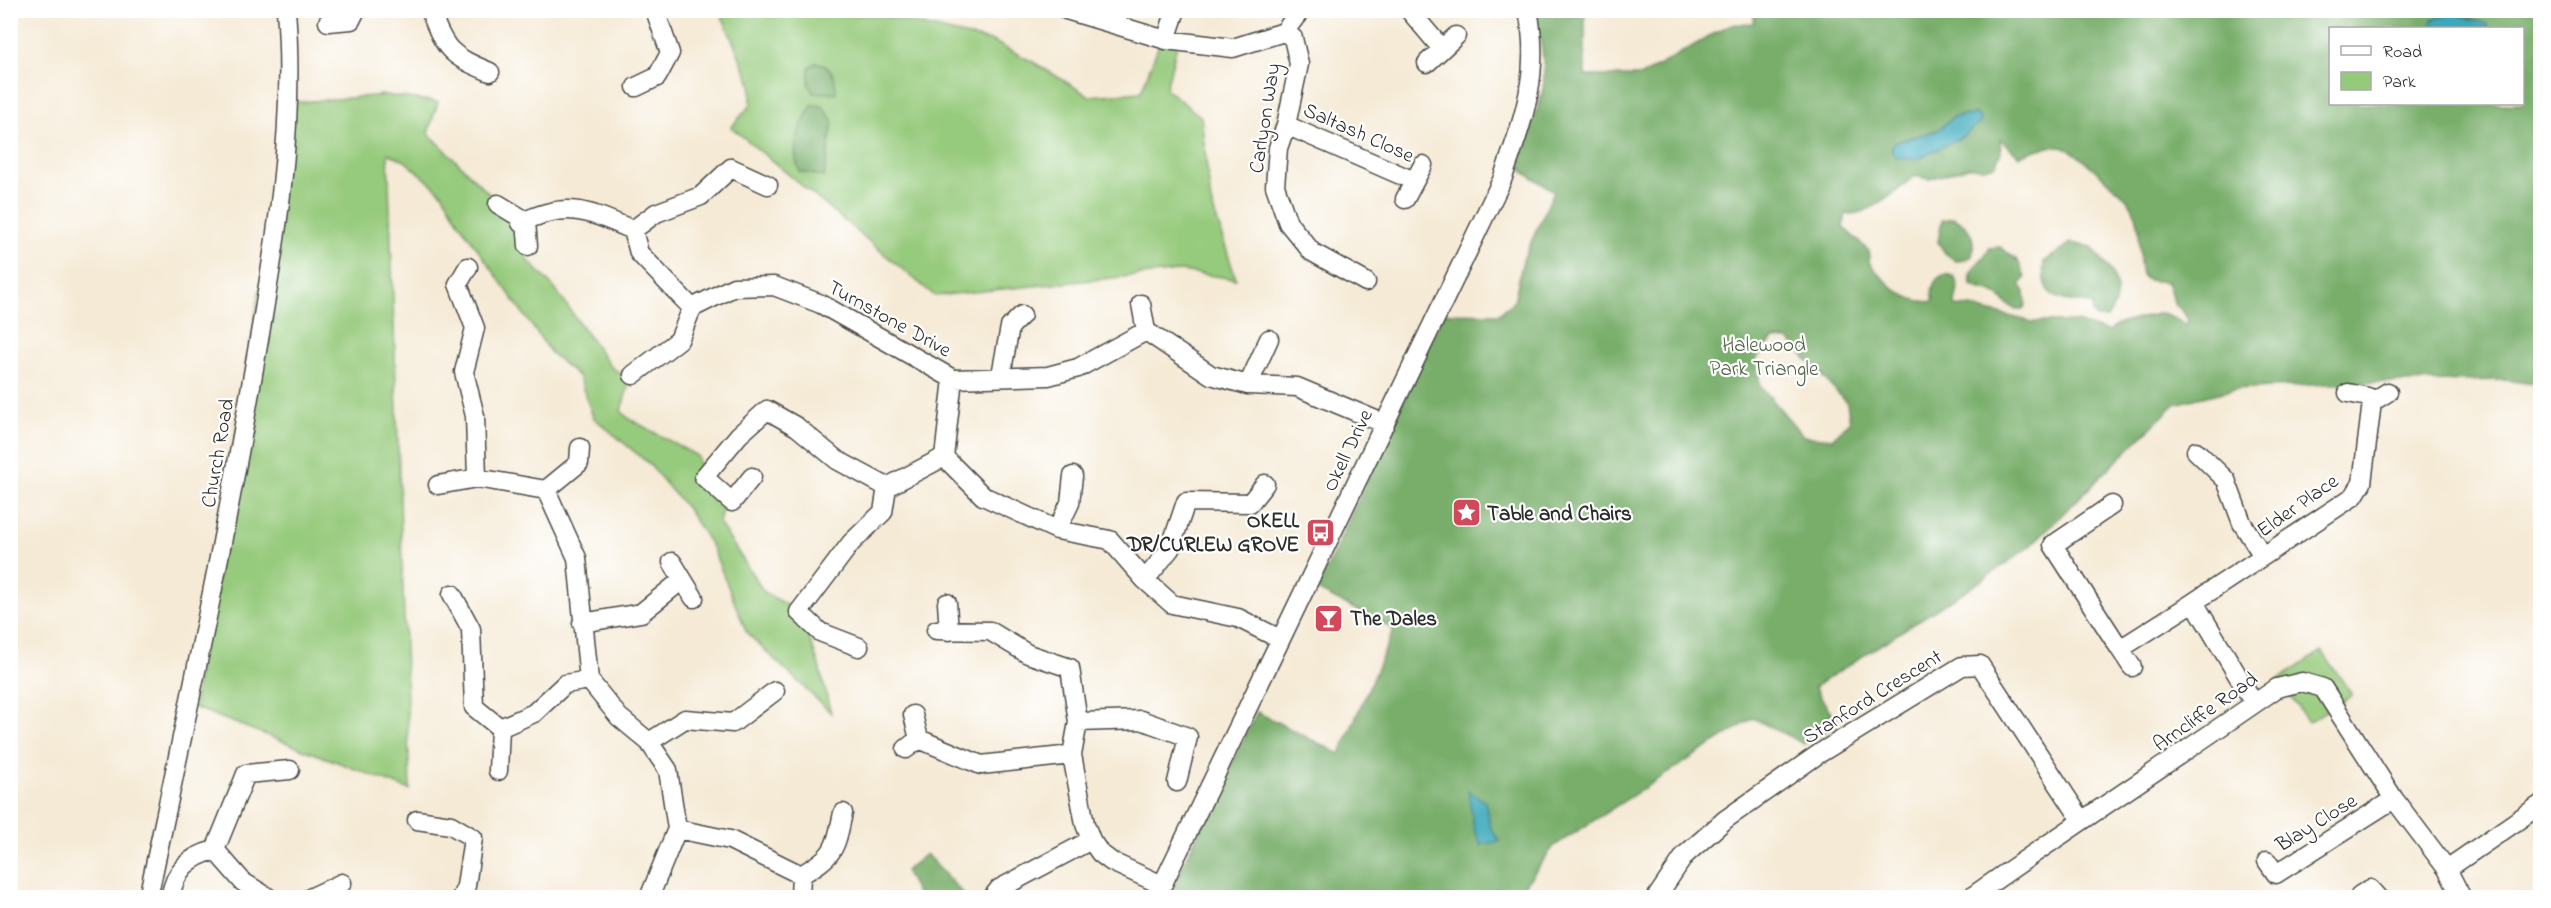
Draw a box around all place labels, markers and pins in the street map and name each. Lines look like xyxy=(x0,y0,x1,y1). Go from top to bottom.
place icon: Table and Chairs xyxy=(1450,497,1482,529)
place label: Table and Chairs xyxy=(1487,500,1632,530)
place label: OKELL DR/CURLEW GROVE xyxy=(1126,507,1300,561)
bus stop icon: OKELL DR/CURLEW GROVE xyxy=(1304,516,1336,548)
bar icon: The Dales xyxy=(1313,602,1345,634)
place label: The Dales xyxy=(1350,605,1437,635)

